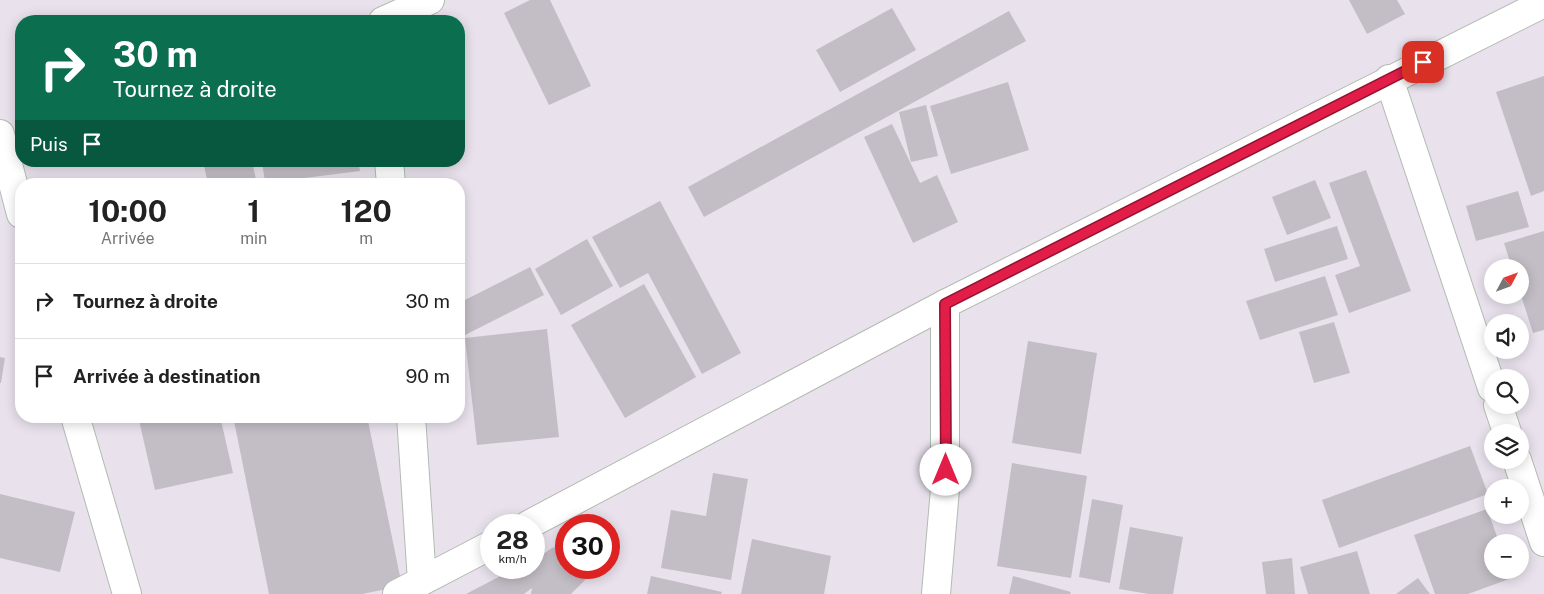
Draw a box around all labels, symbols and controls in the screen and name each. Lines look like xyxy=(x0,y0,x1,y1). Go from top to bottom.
text: 30 m xyxy=(113,34,198,75)
icon: right xyxy=(30,35,95,100)
pin xyxy=(1402,41,1444,83)
icon: arrive xyxy=(1409,48,1437,76)
text: Tournez à droite xyxy=(113,76,277,102)
icon: arrive xyxy=(78,130,106,158)
text: Puis xyxy=(30,133,68,155)
text: 10:00 xyxy=(88,193,167,229)
text: 1 xyxy=(247,193,260,229)
text: 120 xyxy=(341,193,392,229)
text: Arrivée xyxy=(101,229,155,248)
text: min xyxy=(240,229,267,248)
text: m xyxy=(359,229,373,248)
north arrow xyxy=(1484,259,1529,304)
map controls xyxy=(1484,259,1529,579)
icon: right xyxy=(30,287,58,315)
text: Tournez à droite xyxy=(73,290,218,312)
text: 30 m xyxy=(405,290,450,312)
button: sound xyxy=(1484,314,1529,359)
icon: arrive xyxy=(30,362,58,390)
text: Arrivée à destination xyxy=(73,365,261,387)
text: 90 m xyxy=(406,365,450,387)
button: search xyxy=(1484,369,1529,414)
button: layers xyxy=(1484,424,1529,469)
position arrow xyxy=(919,443,971,495)
button: + xyxy=(1484,479,1529,524)
speed limit sign: 30 xyxy=(555,514,620,579)
text: 28 xyxy=(496,525,529,555)
button: − xyxy=(1484,534,1529,579)
text: km/h xyxy=(498,552,527,566)

